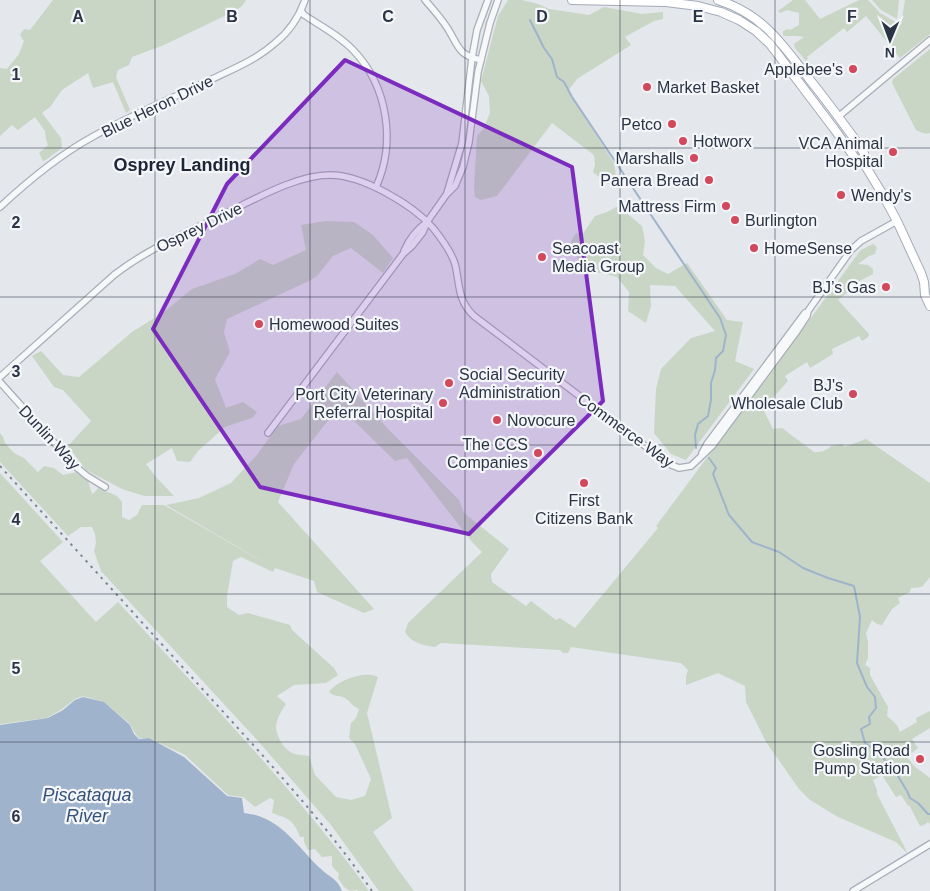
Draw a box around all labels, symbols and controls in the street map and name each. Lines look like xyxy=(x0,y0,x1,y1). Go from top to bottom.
text: A xyxy=(72,8,84,25)
text: B xyxy=(226,8,238,25)
text: C xyxy=(382,8,394,25)
text: D xyxy=(536,8,548,25)
text: E xyxy=(693,8,704,25)
text: F xyxy=(847,8,857,25)
north arrow xyxy=(865,15,915,65)
text: N xyxy=(885,45,895,61)
place label: Applebee's xyxy=(764,61,843,78)
marker: Applebee's xyxy=(847,63,859,75)
text: 1 xyxy=(12,66,21,83)
street label: Blue Heron Drive xyxy=(99,72,216,141)
place label: Market Basket xyxy=(657,79,760,96)
marker: Market Basket xyxy=(641,81,653,93)
place label: Petco xyxy=(621,116,662,133)
marker: Petco xyxy=(666,118,678,130)
place label: Hotworx xyxy=(693,133,752,150)
marker: Hotworx xyxy=(677,135,689,147)
place label: VCA Animal Hospital xyxy=(799,135,883,170)
marker: VCA Animal Hospital xyxy=(887,146,899,158)
place label: Marshalls xyxy=(616,150,684,167)
marker: Marshalls xyxy=(688,152,700,164)
district label: Osprey Landing xyxy=(113,155,251,175)
place label: Panera Bread xyxy=(600,172,699,189)
marker: Panera Bread xyxy=(703,174,715,186)
place label: Wendy's xyxy=(851,187,912,204)
marker: Wendy's xyxy=(835,189,847,201)
place label: Mattress Firm xyxy=(618,198,716,215)
street label: Osprey Drive xyxy=(154,199,245,256)
marker: Mattress Firm xyxy=(720,200,732,212)
place label: Burlington xyxy=(745,212,817,229)
text: 2 xyxy=(12,214,21,231)
marker: Burlington xyxy=(729,214,741,226)
place label: Seacoast Media Group xyxy=(552,240,645,275)
place label: HomeSense xyxy=(764,240,852,257)
marker: HomeSense xyxy=(748,242,760,254)
marker: Seacoast Media Group xyxy=(536,251,548,263)
place label: BJ’s Gas xyxy=(812,279,876,296)
marker: BJ’s Gas xyxy=(880,281,892,293)
place label: Homewood Suites xyxy=(269,316,399,333)
marker: Homewood Suites xyxy=(253,318,265,330)
text: 3 xyxy=(12,363,21,380)
place label: Social Security Administration xyxy=(459,366,565,401)
marker: Social Security Administration xyxy=(443,377,455,389)
place label: BJ's Wholesale Club xyxy=(731,377,843,412)
place label: Port City Veterinary Referral Hospital xyxy=(295,386,433,421)
marker: BJ's Wholesale Club xyxy=(847,388,859,400)
street label: Commerce Way xyxy=(575,390,677,471)
marker: Port City Veterinary Referral Hospital xyxy=(437,397,449,409)
street label: Dunlin Way xyxy=(16,402,84,473)
place label: Novocure xyxy=(507,412,576,429)
marker: Novocure xyxy=(491,414,503,426)
place label: The CCS Companies xyxy=(447,436,528,471)
marker: The CCS Companies xyxy=(532,447,544,459)
marker: First Citizens Bank xyxy=(578,477,590,489)
place label: First Citizens Bank xyxy=(535,492,634,527)
text: 4 xyxy=(12,511,21,528)
text: 5 xyxy=(12,660,21,677)
place label: Gosling Road Pump Station xyxy=(813,742,910,777)
marker: Gosling Road Pump Station xyxy=(914,753,926,765)
water label: Piscataqua River xyxy=(42,785,132,826)
text: 6 xyxy=(12,808,21,825)

